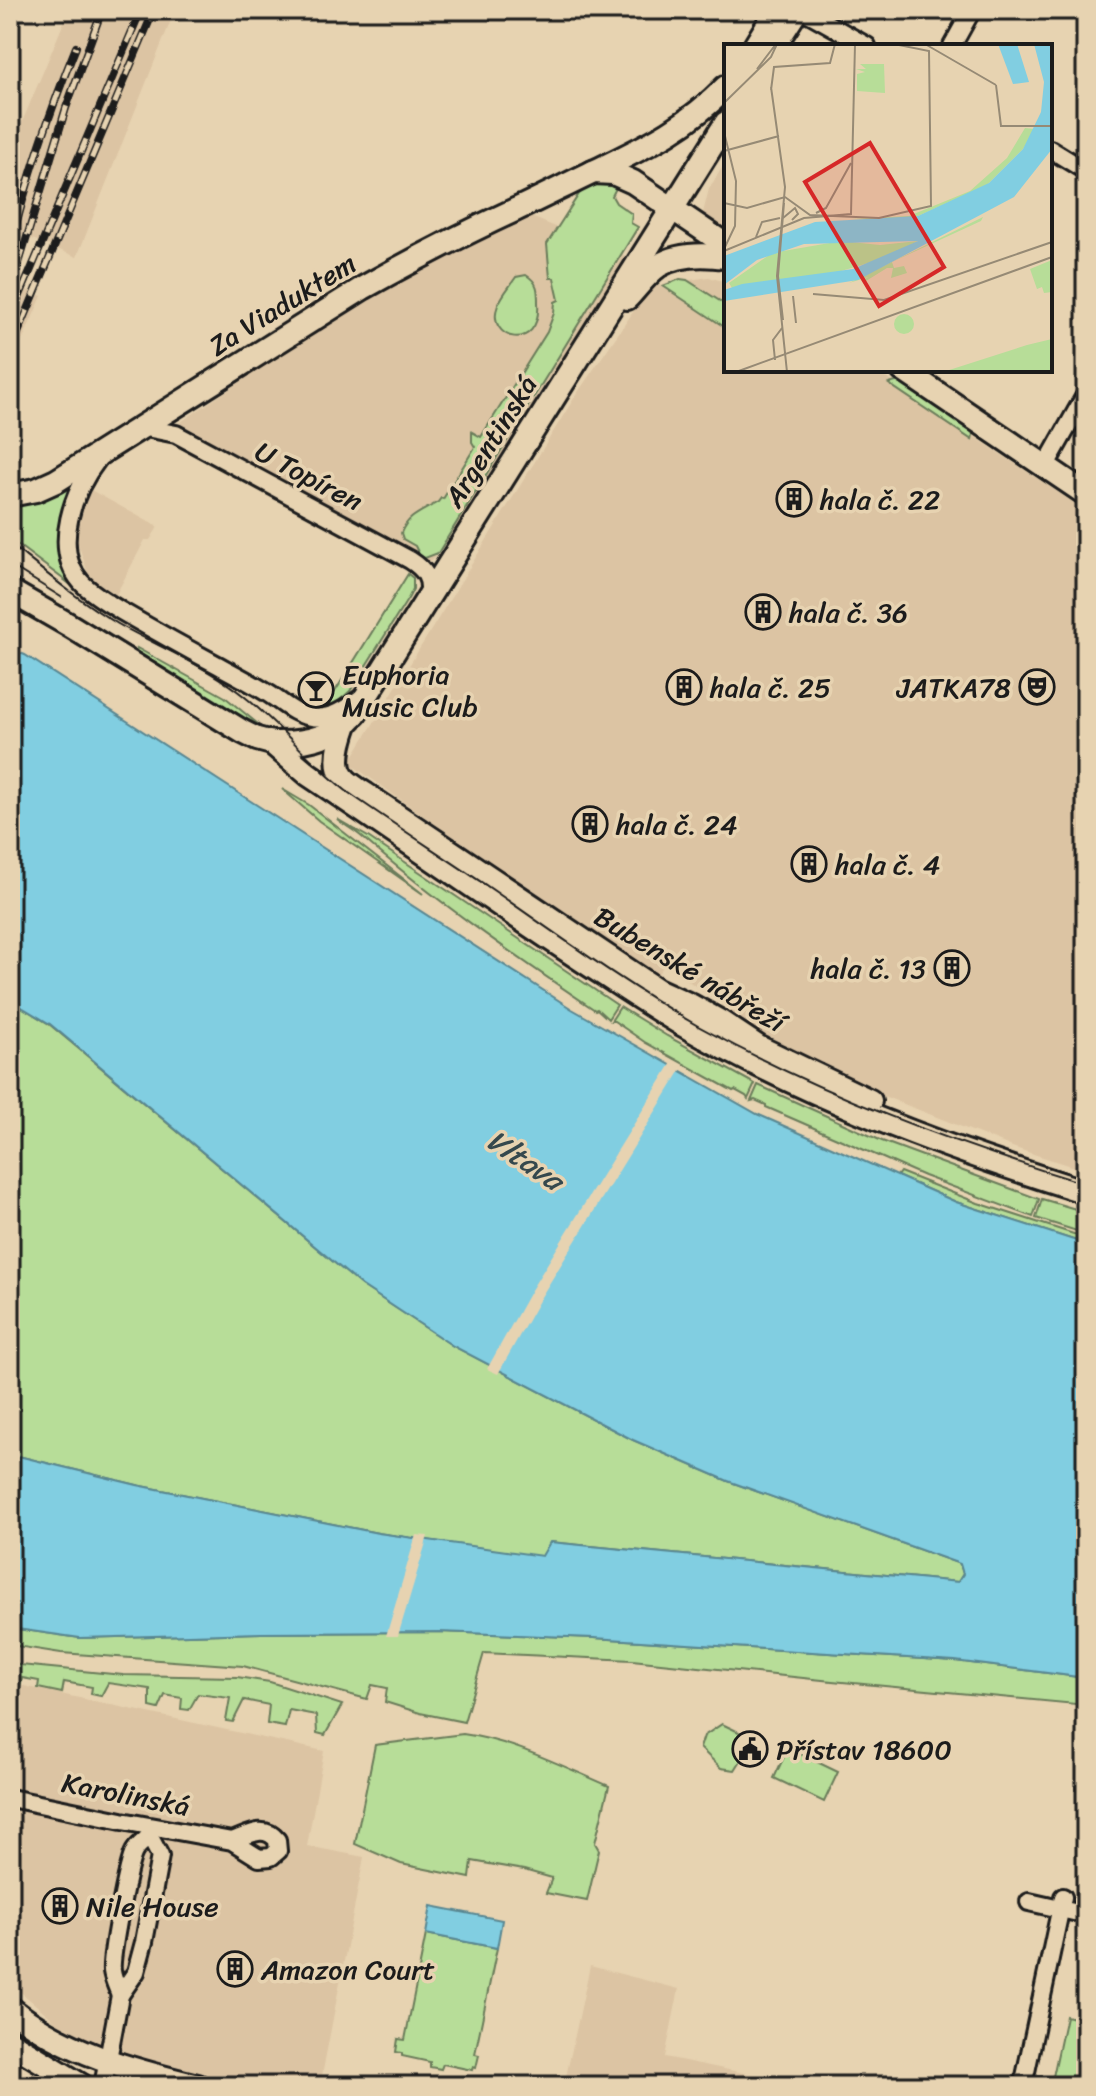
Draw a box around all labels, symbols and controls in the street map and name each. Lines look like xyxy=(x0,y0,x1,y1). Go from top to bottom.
inset map xyxy=(724,44,1052,372)
street label: Za Viaduktem xyxy=(199,239,366,369)
street label: Argentinská xyxy=(430,365,551,518)
street label: U Topíren xyxy=(246,427,372,525)
place label: hala č. 22 xyxy=(819,475,940,524)
building icon: hala č. 22 xyxy=(775,480,813,518)
place label: hala č. 36 xyxy=(788,588,908,637)
building icon: hala č. 36 xyxy=(744,593,782,631)
place label: Euphoria Music Club xyxy=(342,650,478,731)
place label: hala č. 25 xyxy=(709,663,831,712)
place label: JATKA78 xyxy=(896,663,1011,712)
building icon: hala č. 25 xyxy=(665,668,703,706)
theatre icon: JATKA78 xyxy=(1018,668,1056,706)
bar icon: Euphoria Music Club xyxy=(297,671,335,709)
place label: hala č. 24 xyxy=(615,800,737,849)
building icon: hala č. 24 xyxy=(571,805,609,843)
place label: hala č. 4 xyxy=(834,840,940,889)
building icon: hala č. 4 xyxy=(790,845,828,883)
street label: Bubenské nábřeží xyxy=(584,893,798,1048)
place label: hala č. 13 xyxy=(810,944,926,993)
building icon: hala č. 13 xyxy=(933,949,971,987)
water label: Vltava xyxy=(475,1114,578,1208)
place label: Přístav 18600 xyxy=(776,1725,952,1774)
public building icon: Přístav 18600 xyxy=(731,1730,769,1768)
street label: Karolinská xyxy=(58,1758,194,1831)
place label: Nile House xyxy=(86,1882,219,1931)
building icon: Nile House xyxy=(41,1887,79,1925)
place label: Amazon Court xyxy=(260,1945,435,1994)
building icon: Amazon Court xyxy=(216,1950,254,1988)

